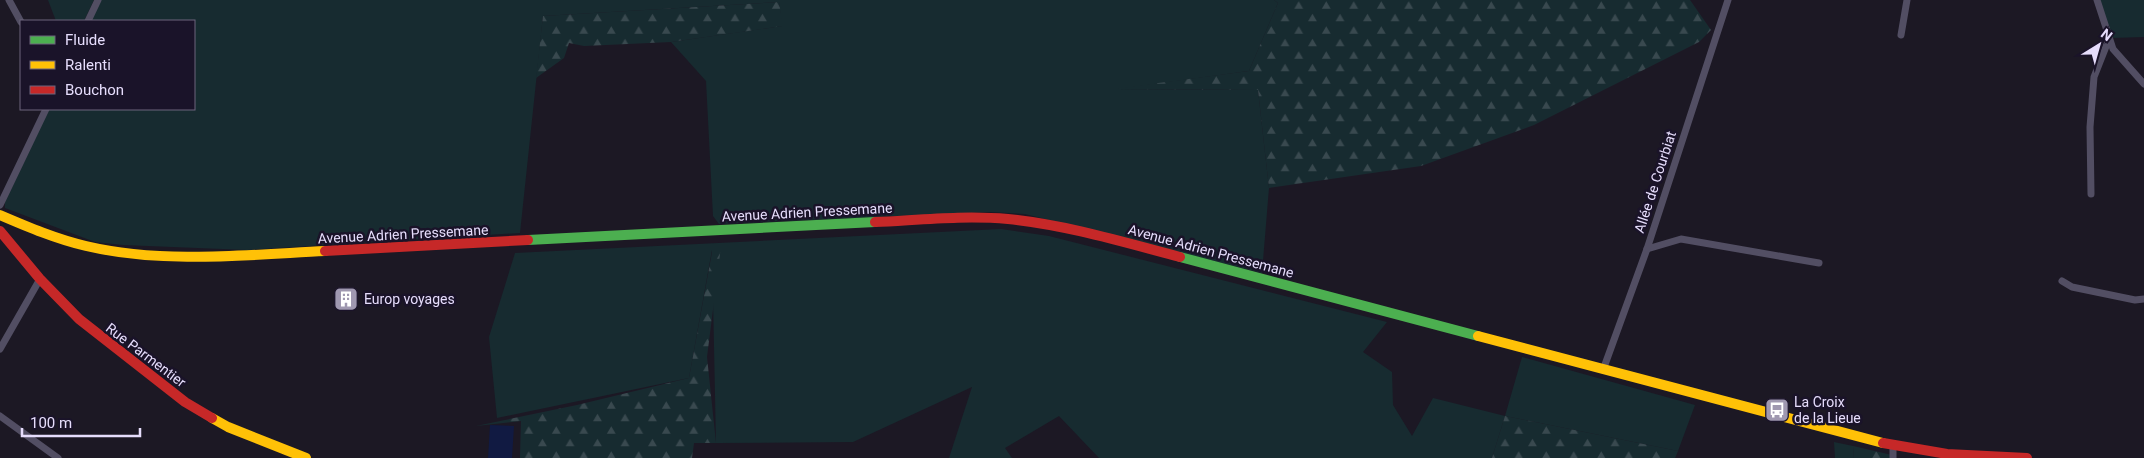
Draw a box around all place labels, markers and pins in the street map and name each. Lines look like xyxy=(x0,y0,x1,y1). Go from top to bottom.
building icon: Europ voyages xyxy=(333,286,359,312)
place label: Europ voyages xyxy=(364,291,455,307)
place label: La Croix de la Lieue xyxy=(1794,394,1861,426)
bus stop icon: La Croix de la Lieue xyxy=(1764,397,1790,423)

